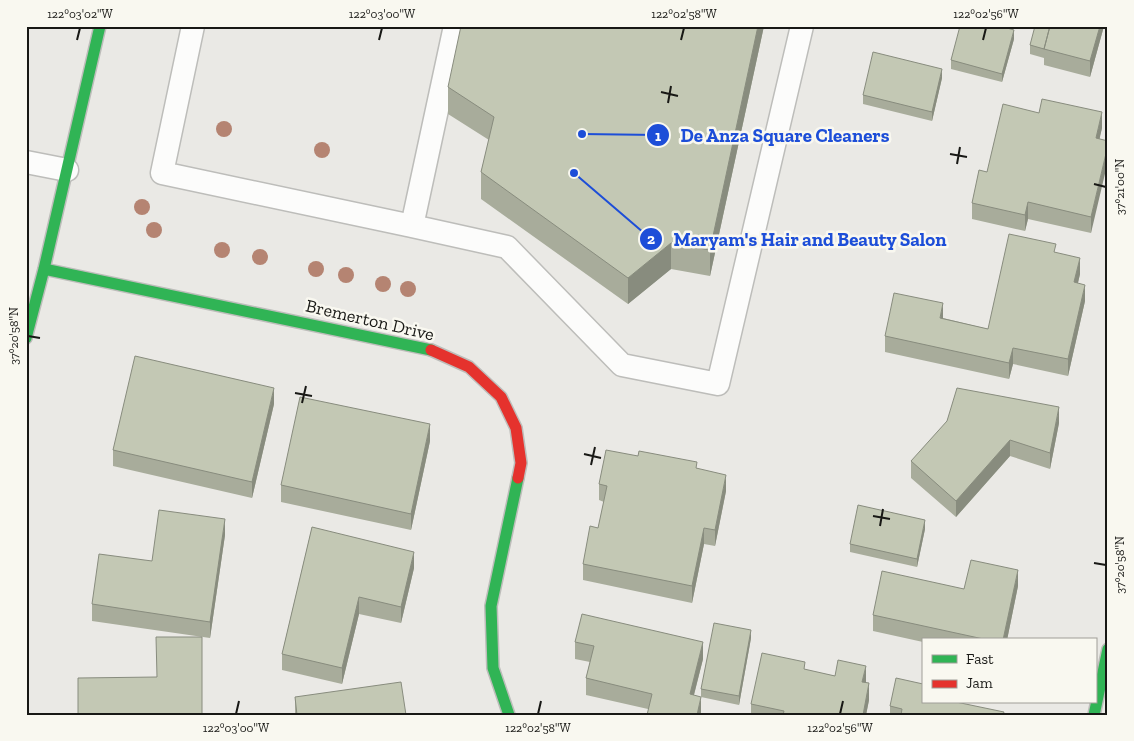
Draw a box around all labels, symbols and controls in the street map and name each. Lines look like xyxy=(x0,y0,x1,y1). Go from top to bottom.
text: 122°03'02"W xyxy=(47,7,114,21)
text: 122°03'00"W xyxy=(349,7,416,21)
text: 122°02'58"W xyxy=(651,7,717,21)
text: 122°02'56"W xyxy=(953,7,1019,21)
callout: De Anza Square Cleaners xyxy=(645,118,899,152)
text: De Anza Square Cleaners xyxy=(681,124,890,147)
text: 1 xyxy=(655,127,661,145)
text: 37°21'00"N xyxy=(1113,159,1127,215)
callout: Maryam's Hair and Beauty Salon xyxy=(638,222,957,256)
text: Maryam's Hair and Beauty Salon xyxy=(674,228,947,251)
text: 2 xyxy=(647,230,655,248)
street label: Bremerton Drive xyxy=(304,295,436,345)
text: 37°20'58"N xyxy=(7,307,21,365)
text: 37°20'58"N xyxy=(1113,536,1127,594)
legend xyxy=(922,638,1096,704)
text: Fast xyxy=(966,650,994,668)
text: Jam xyxy=(966,674,993,692)
text: 122°03'00"W xyxy=(203,721,270,735)
text: 122°02'58"W xyxy=(505,721,571,735)
text: 122°02'56"W xyxy=(807,721,873,735)

